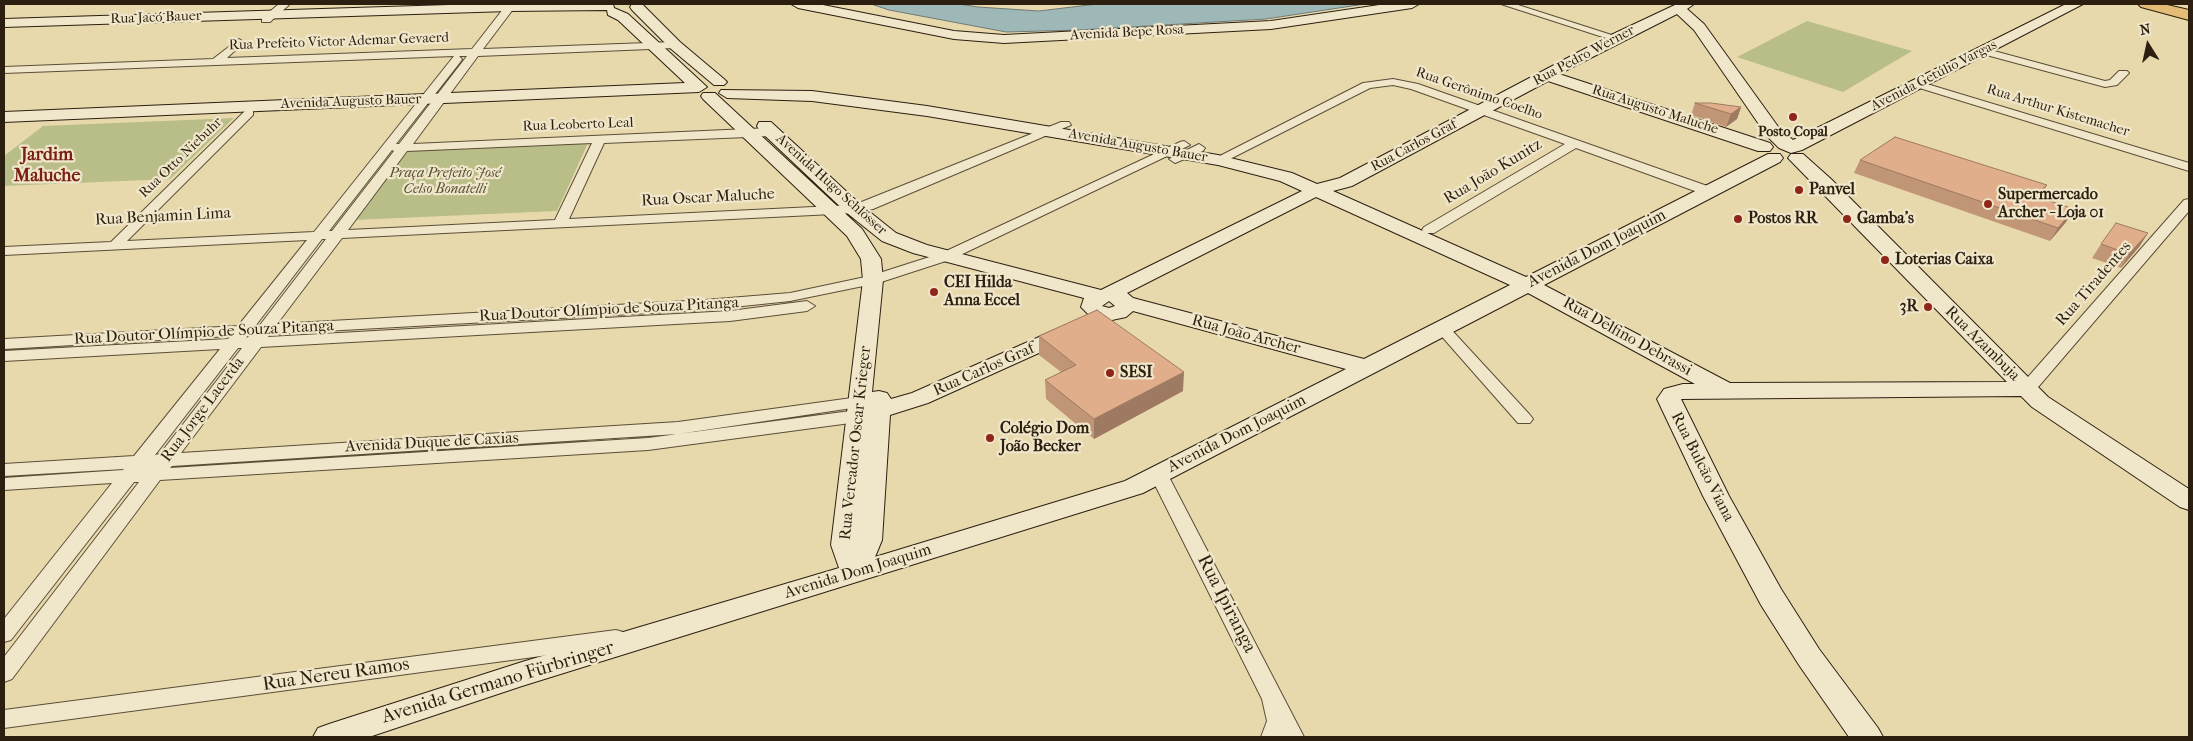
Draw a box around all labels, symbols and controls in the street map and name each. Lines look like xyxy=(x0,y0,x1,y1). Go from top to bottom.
street label: Rua Jacó Bauer xyxy=(110,8,202,28)
north arrow xyxy=(2123,20,2173,70)
text: N xyxy=(2139,20,2152,39)
street label: Avenida Bepe Rosa xyxy=(1070,22,1184,44)
street label: Rua Pedro Werner xyxy=(1530,22,1638,90)
street label: Rua Prefeito Victor Ademar Gevaerd xyxy=(229,30,449,54)
street label: Avenida Getúlio Vargas xyxy=(1868,37,2000,115)
street label: Rua Gerônimo Coelho xyxy=(1413,64,1545,124)
street label: Rua Arthur Kistemacher xyxy=(1985,81,2131,141)
street label: Rua Augusto Maluche xyxy=(1590,82,1720,138)
street label: Avenida Augusto Bauer xyxy=(280,91,422,113)
marker: Posto Copal xyxy=(1787,111,1799,123)
street label: Rua Otto Niebuhr xyxy=(136,114,226,202)
street label: Rua Leoberto Leal xyxy=(522,115,634,135)
street label: Rua Carlos Graf xyxy=(1368,116,1460,176)
place label: Posto Copal xyxy=(1758,125,1828,141)
street label: Avenida Augusto Bauer xyxy=(1067,126,1209,166)
street label: Avenida Hugo Schlösser xyxy=(772,131,890,239)
street label: Rua João Kunitz xyxy=(1440,135,1546,209)
district label: Jardim Maluche xyxy=(14,145,80,188)
park label: Praça Prefeito José Celso Bonatelli xyxy=(389,166,501,198)
place label: Panvel xyxy=(1809,180,1855,200)
marker: Panvel xyxy=(1793,184,1805,196)
street label: Rua Oscar Maluche xyxy=(641,185,775,211)
place label: Supermercado Archer - Loja 01 xyxy=(1998,185,2104,223)
marker: Supermercado Archer - Loja 01 xyxy=(1982,198,1994,210)
street label: Rua Benjamin Lima xyxy=(95,204,231,230)
street label: Avenida Dom Joaquim xyxy=(1525,206,1669,292)
place label: Postos RR xyxy=(1748,209,1818,229)
place label: Gamba's xyxy=(1857,209,1914,229)
marker: Postos RR xyxy=(1732,213,1744,225)
marker: Gamba's xyxy=(1841,213,1853,225)
street label: Rua Tiradentes xyxy=(2052,238,2136,330)
place label: Loterias Caixa xyxy=(1895,250,1993,270)
marker: Loterias Caixa xyxy=(1879,254,1891,266)
place label: CEI Hilda Anna Eccel xyxy=(944,273,1020,311)
marker: CEI Hilda Anna Eccel xyxy=(928,286,940,298)
street label: Rua Doutor Olímpio de Souza Pitanga xyxy=(479,294,739,326)
street label: Rua Delfino Debrassi xyxy=(1559,294,1695,380)
place label: 3R xyxy=(1900,297,1918,317)
marker: 3R xyxy=(1922,301,1934,313)
street label: Rua Azambuja xyxy=(1941,303,2023,385)
street label: Rua João Archer xyxy=(1190,311,1302,359)
street label: Rua Doutor Olímpio de Souza Pitanga xyxy=(74,317,334,349)
street label: Rua Carlos Graf xyxy=(930,339,1038,401)
street label: Rua Vereador Oscar Krieger xyxy=(836,345,876,541)
street label: Rua Jorge Lacerda xyxy=(157,354,249,466)
place label: SESI xyxy=(1120,363,1153,383)
marker: SESI xyxy=(1104,367,1116,379)
street label: Avenida Dom Joaquim xyxy=(1165,391,1309,477)
street label: Rua Bulcão Viana xyxy=(1666,409,1738,525)
place label: Colégio Dom João Becker xyxy=(1000,419,1089,457)
street label: Avenida Duque de Caxias xyxy=(345,429,519,457)
marker: Colégio Dom João Becker xyxy=(984,432,996,444)
street label: Avenida Dom Joaquim xyxy=(782,541,934,603)
street label: Rua Ipiranga xyxy=(1192,551,1260,657)
street label: Avenida Germano Fürbringer xyxy=(379,637,617,729)
street label: Rua Nereu Ramos xyxy=(261,653,411,697)

